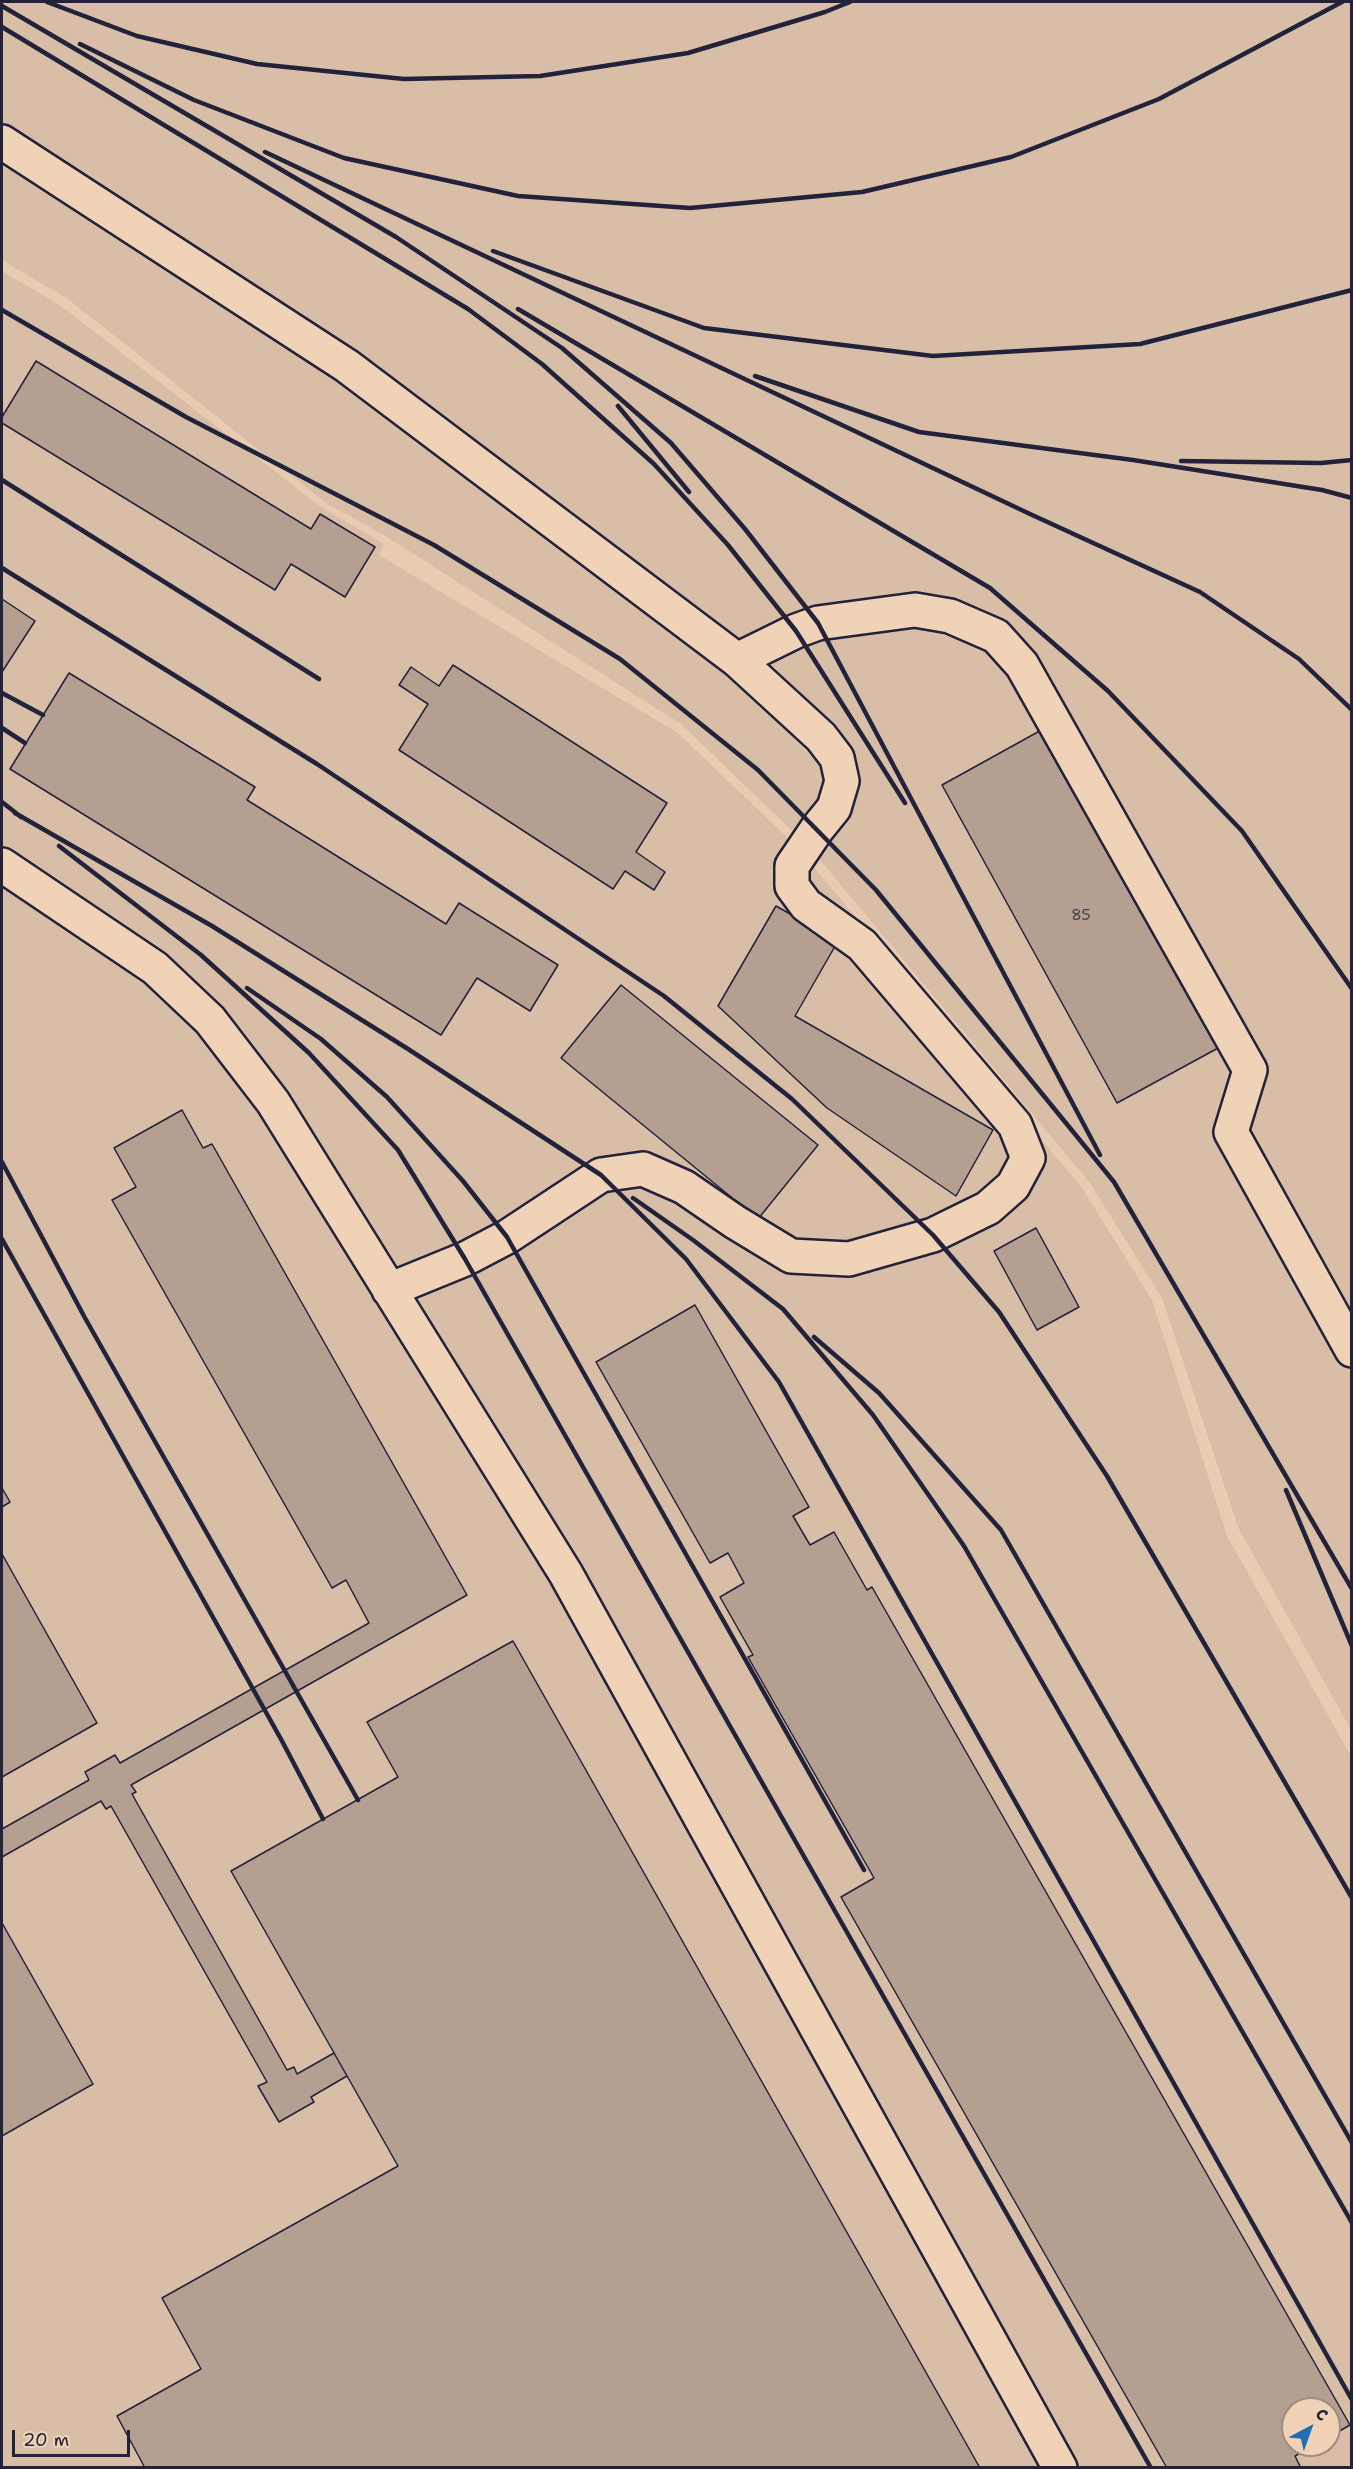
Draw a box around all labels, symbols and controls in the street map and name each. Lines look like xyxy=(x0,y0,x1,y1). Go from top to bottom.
house number: 85 xyxy=(1071,907,1091,925)
north arrow xyxy=(1281,2397,1341,2457)
text: С xyxy=(1311,2403,1332,2426)
scale bar xyxy=(15,2418,134,2456)
text: 20 m xyxy=(23,2428,69,2452)

